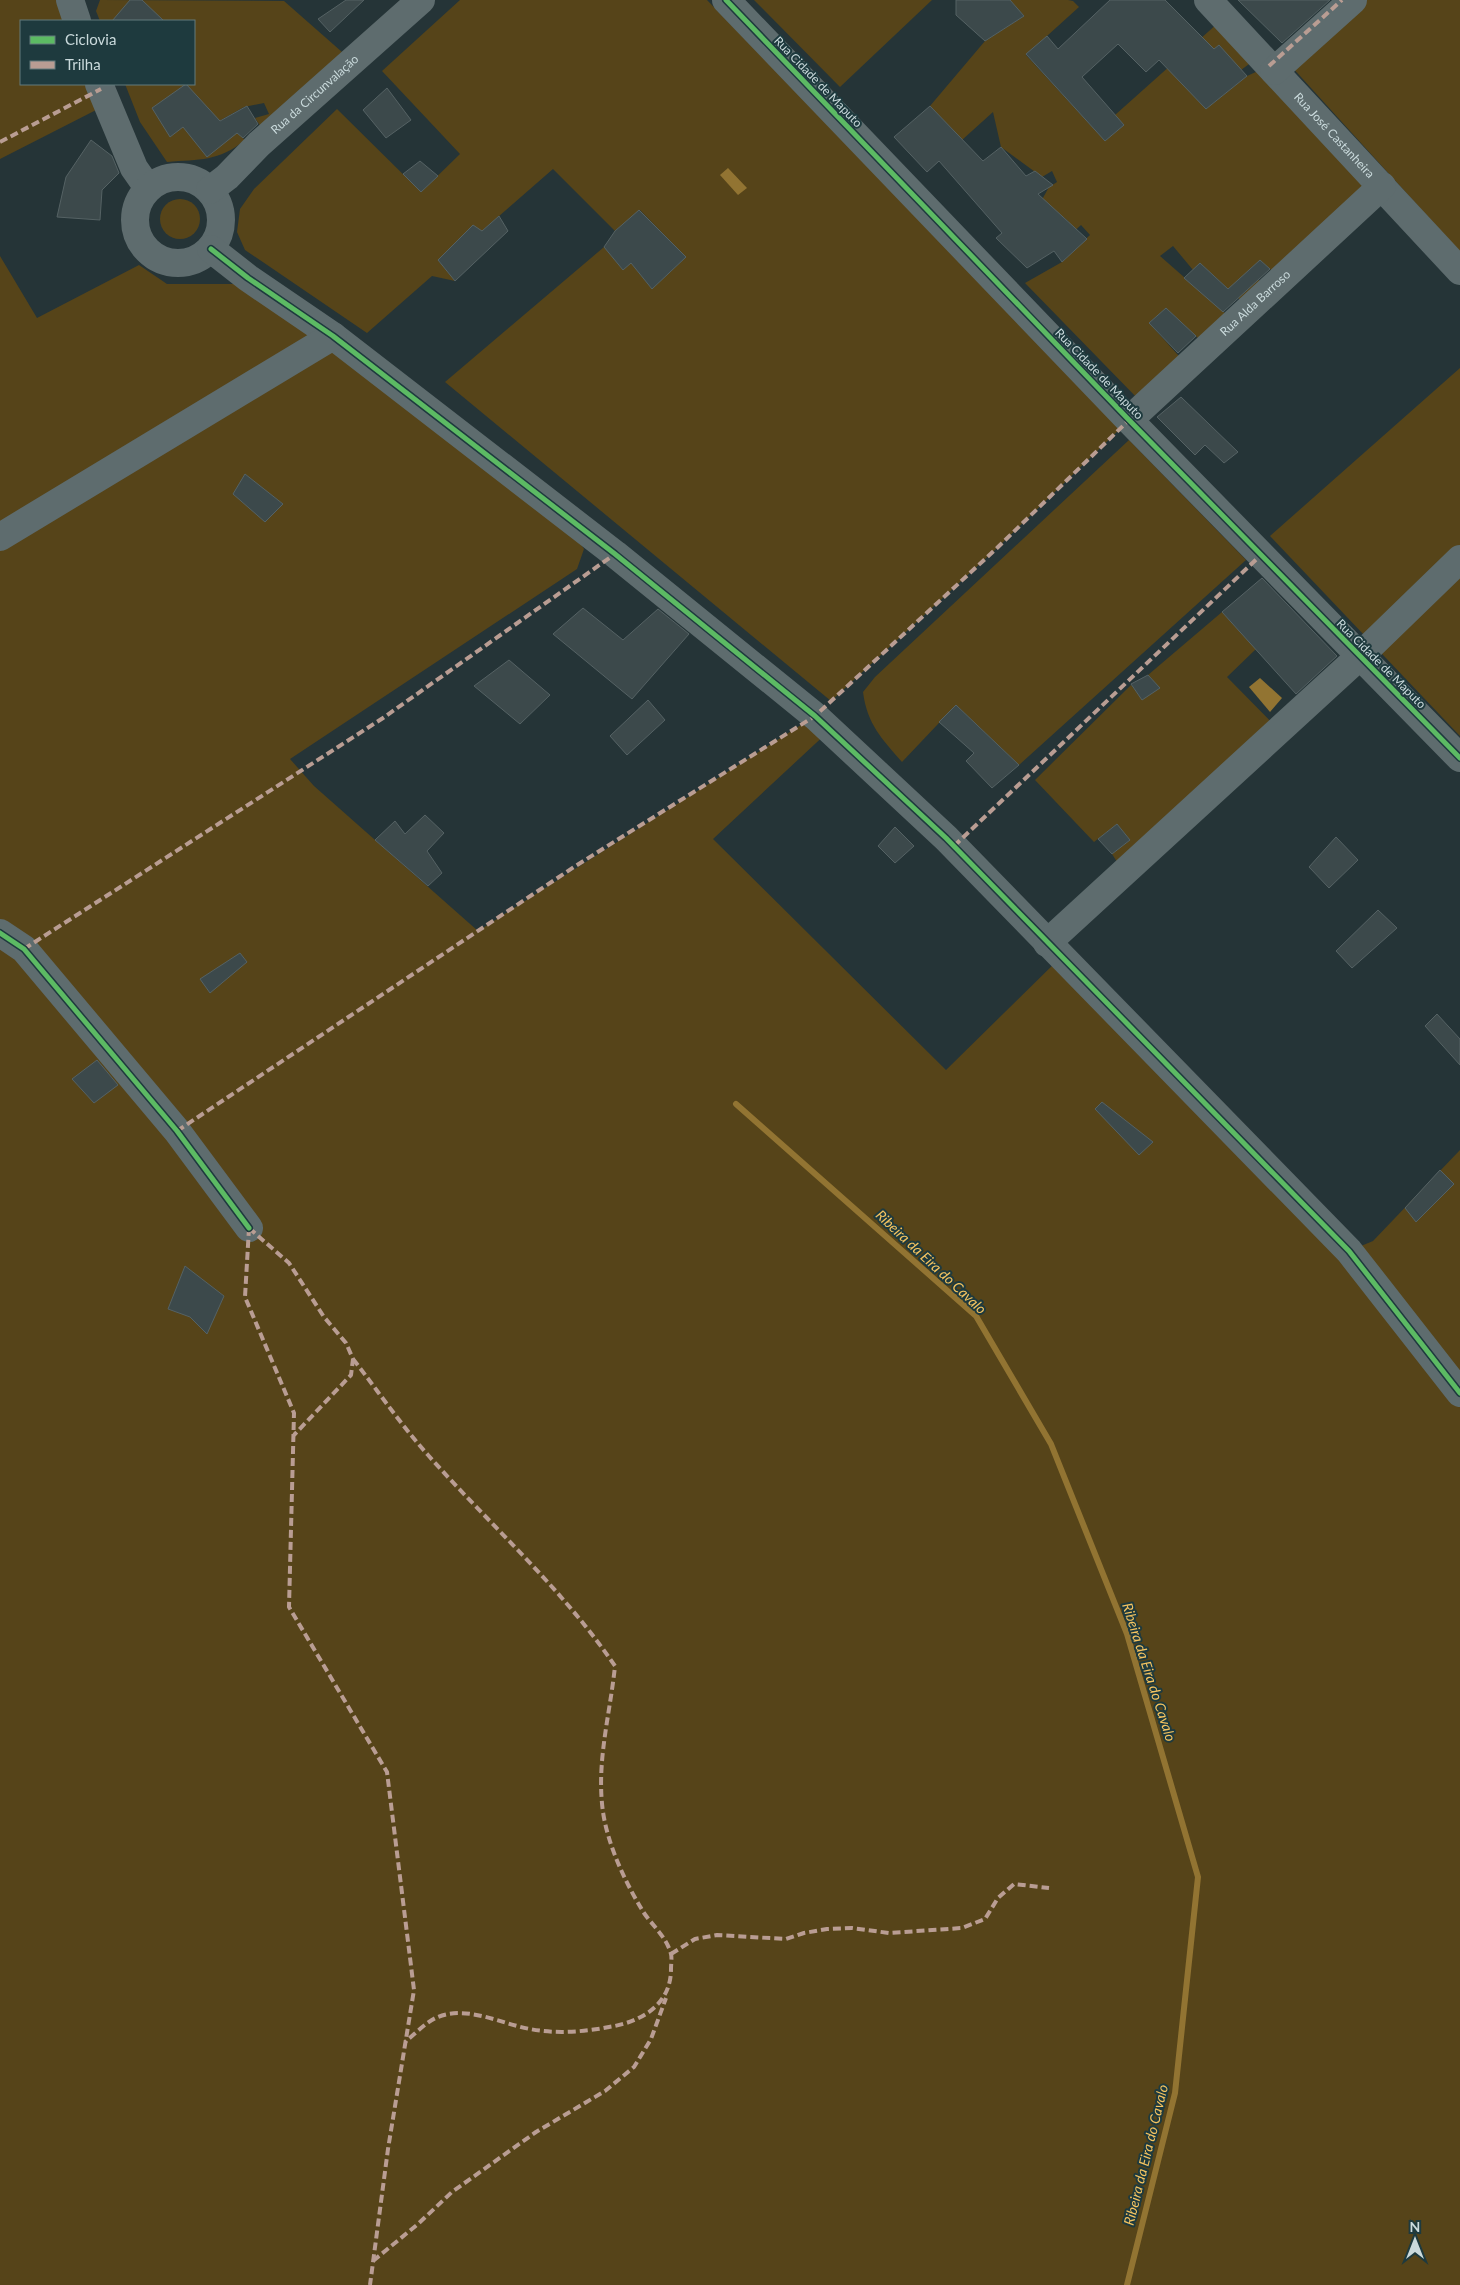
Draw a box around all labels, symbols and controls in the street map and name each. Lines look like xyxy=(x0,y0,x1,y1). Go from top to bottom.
legend xyxy=(20,20,195,85)
text: Ciclovia xyxy=(65,30,116,48)
street label: Rua Cidade de Maputo xyxy=(771,33,866,130)
street label: Rua da Circunvalação xyxy=(268,51,362,137)
text: Trilha xyxy=(65,55,101,73)
street label: Rua José Castanheira xyxy=(1291,89,1378,181)
street label: Rua Alda Barroso xyxy=(1217,267,1293,339)
street label: Rua Cidade de Maputo xyxy=(1052,325,1147,422)
street label: Rua Cidade de Maputo xyxy=(1334,616,1429,712)
water label: Ribeira da Eira do Cavalo xyxy=(873,1206,990,1317)
water label: Ribeira da Eira do Cavalo xyxy=(1119,1600,1180,1743)
water label: Ribeira da Eira do Cavalo xyxy=(1120,2083,1171,2227)
north arrow xyxy=(1390,2215,1440,2265)
text: N xyxy=(1410,2218,1420,2235)

